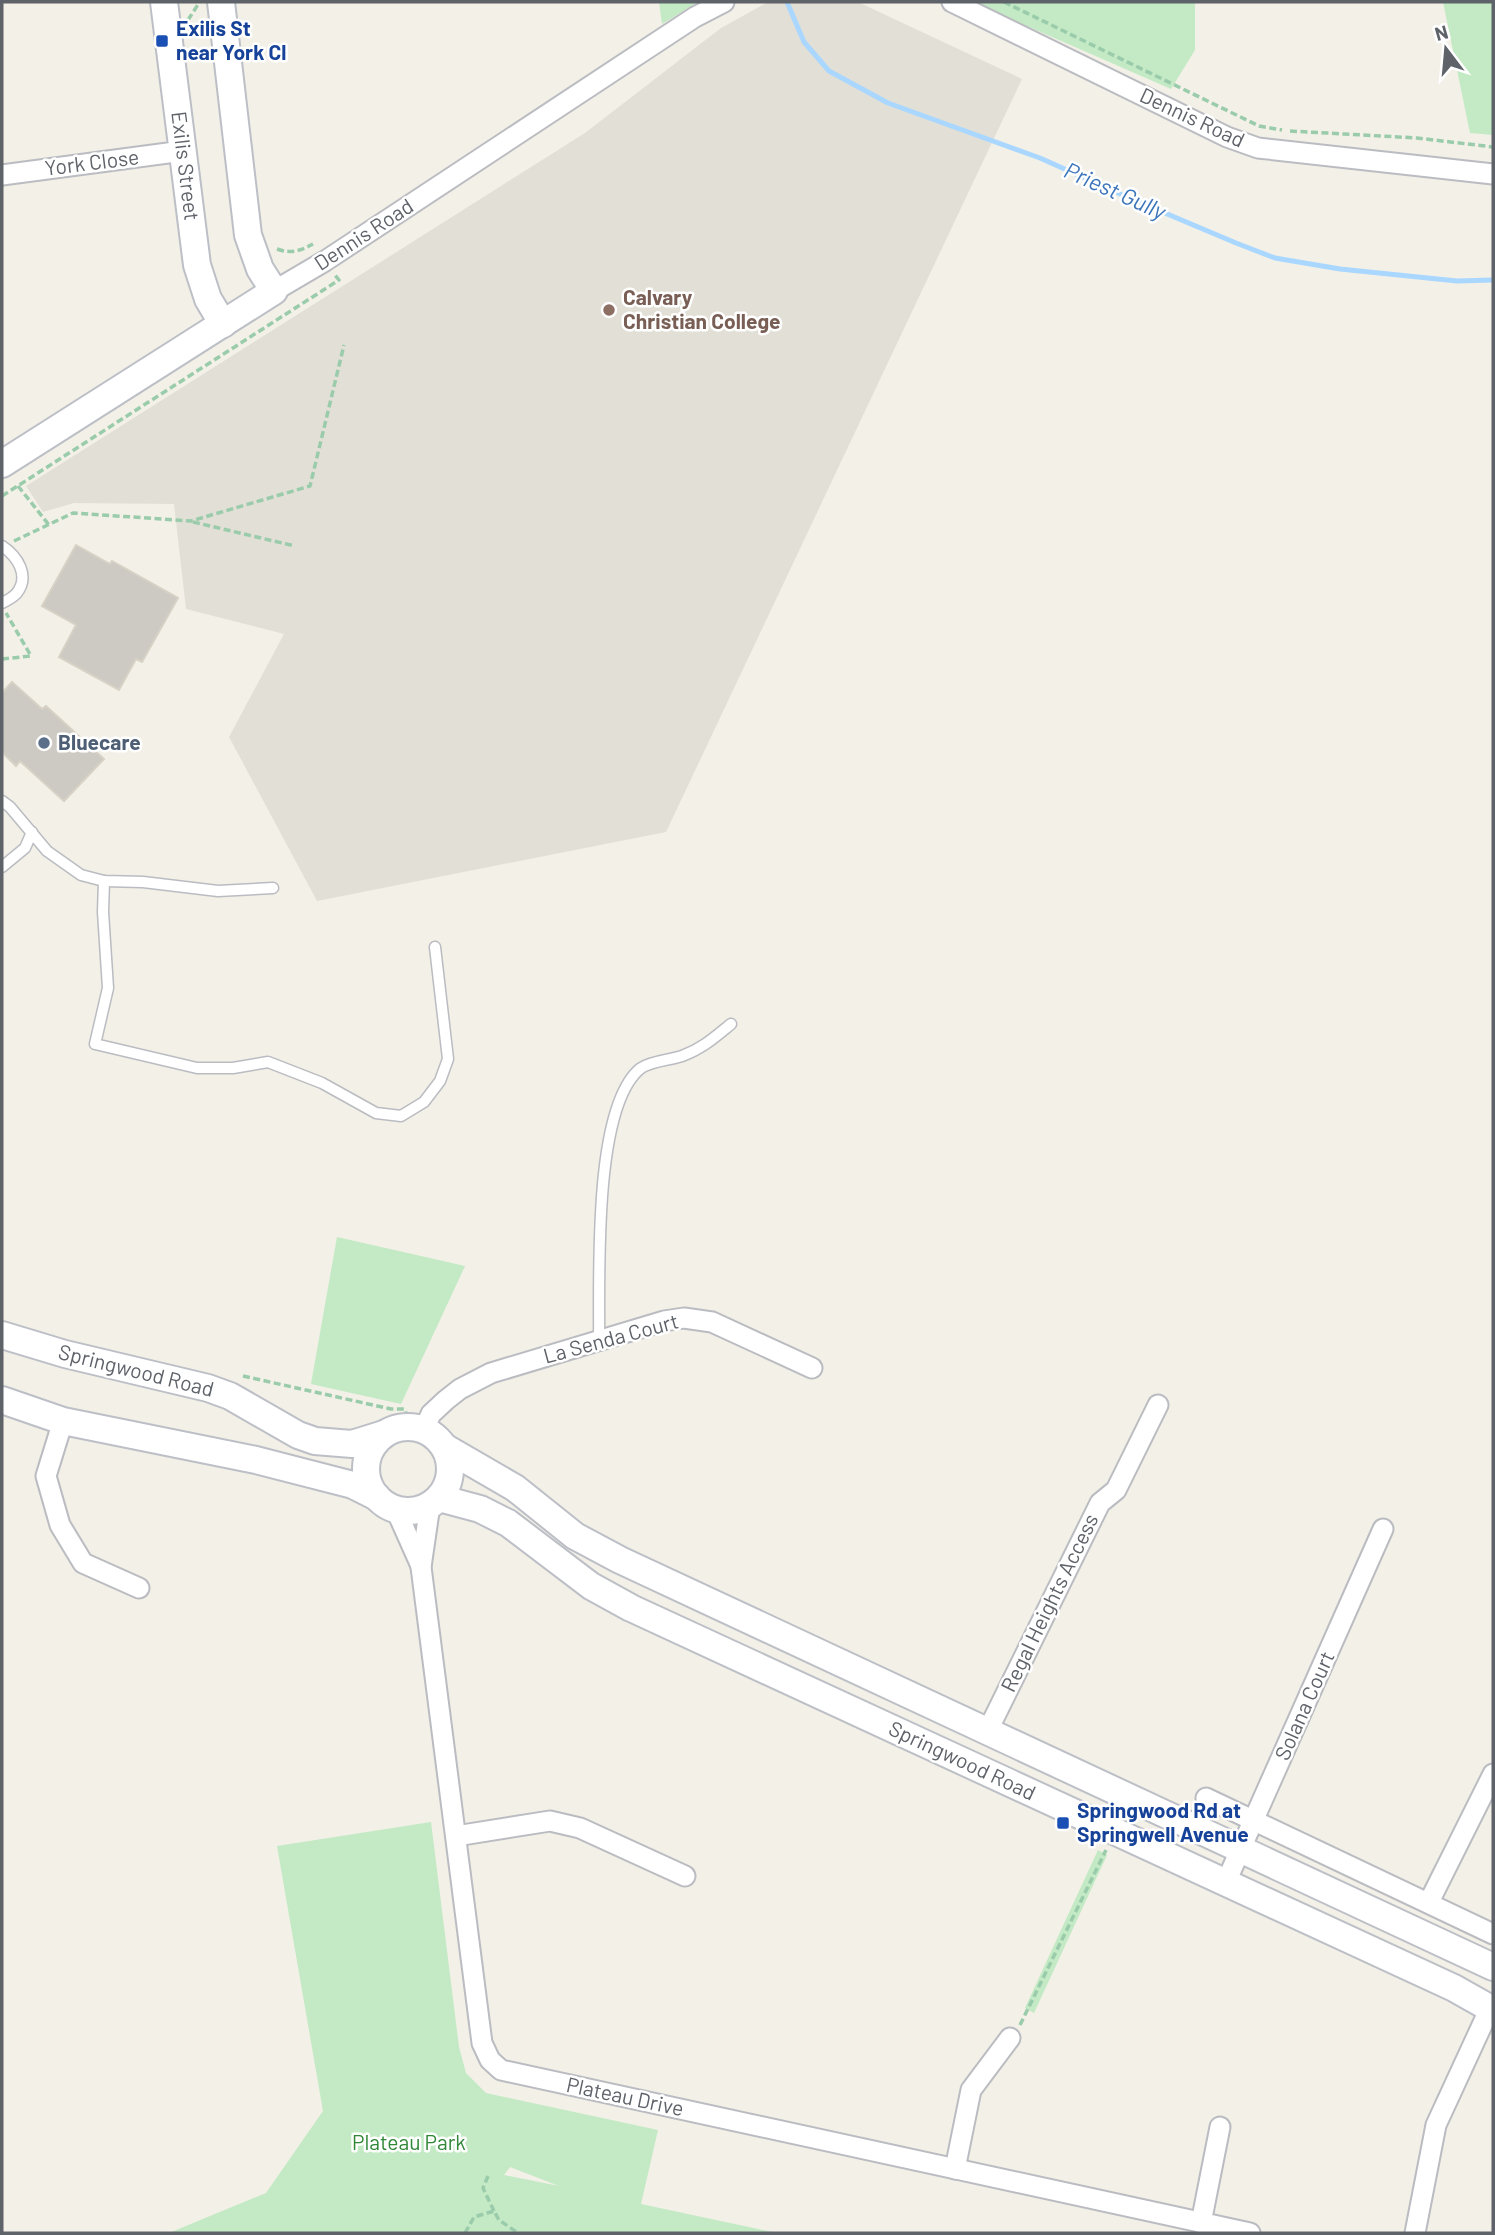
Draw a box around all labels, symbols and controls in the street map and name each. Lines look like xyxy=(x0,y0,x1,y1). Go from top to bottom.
north arrow xyxy=(1411,14,1481,84)
place label: Exilis St near York Cl xyxy=(176,15,286,64)
text: N xyxy=(1432,19,1450,45)
marker: Exilis St near York Cl xyxy=(154,33,170,49)
street label: Dennis Road xyxy=(1136,81,1249,152)
street label: Exilis Street xyxy=(167,110,206,222)
street label: York Close xyxy=(43,143,140,180)
water label: Priest Gully xyxy=(1060,155,1171,225)
street label: Dennis Road xyxy=(309,193,417,275)
place label: Calvary Christian College xyxy=(623,284,781,333)
marker: Calvary Christian College xyxy=(601,302,617,318)
place label: Bluecare xyxy=(58,729,141,754)
marker: Bluecare xyxy=(36,735,52,751)
street label: La Senda Court xyxy=(540,1308,681,1368)
street label: Springwood Road xyxy=(56,1338,217,1401)
street label: Regal Heights Access xyxy=(995,1509,1103,1695)
street label: Solana Court xyxy=(1269,1647,1339,1764)
street label: Springwood Road xyxy=(885,1715,1040,1805)
place label: Springwood Rd at Springwell Avenue xyxy=(1077,1797,1249,1846)
marker: Springwood Rd at Springwell Avenue xyxy=(1055,1815,1071,1831)
street label: Plateau Drive xyxy=(564,2071,686,2120)
park label: Plateau Park xyxy=(352,2129,466,2154)

